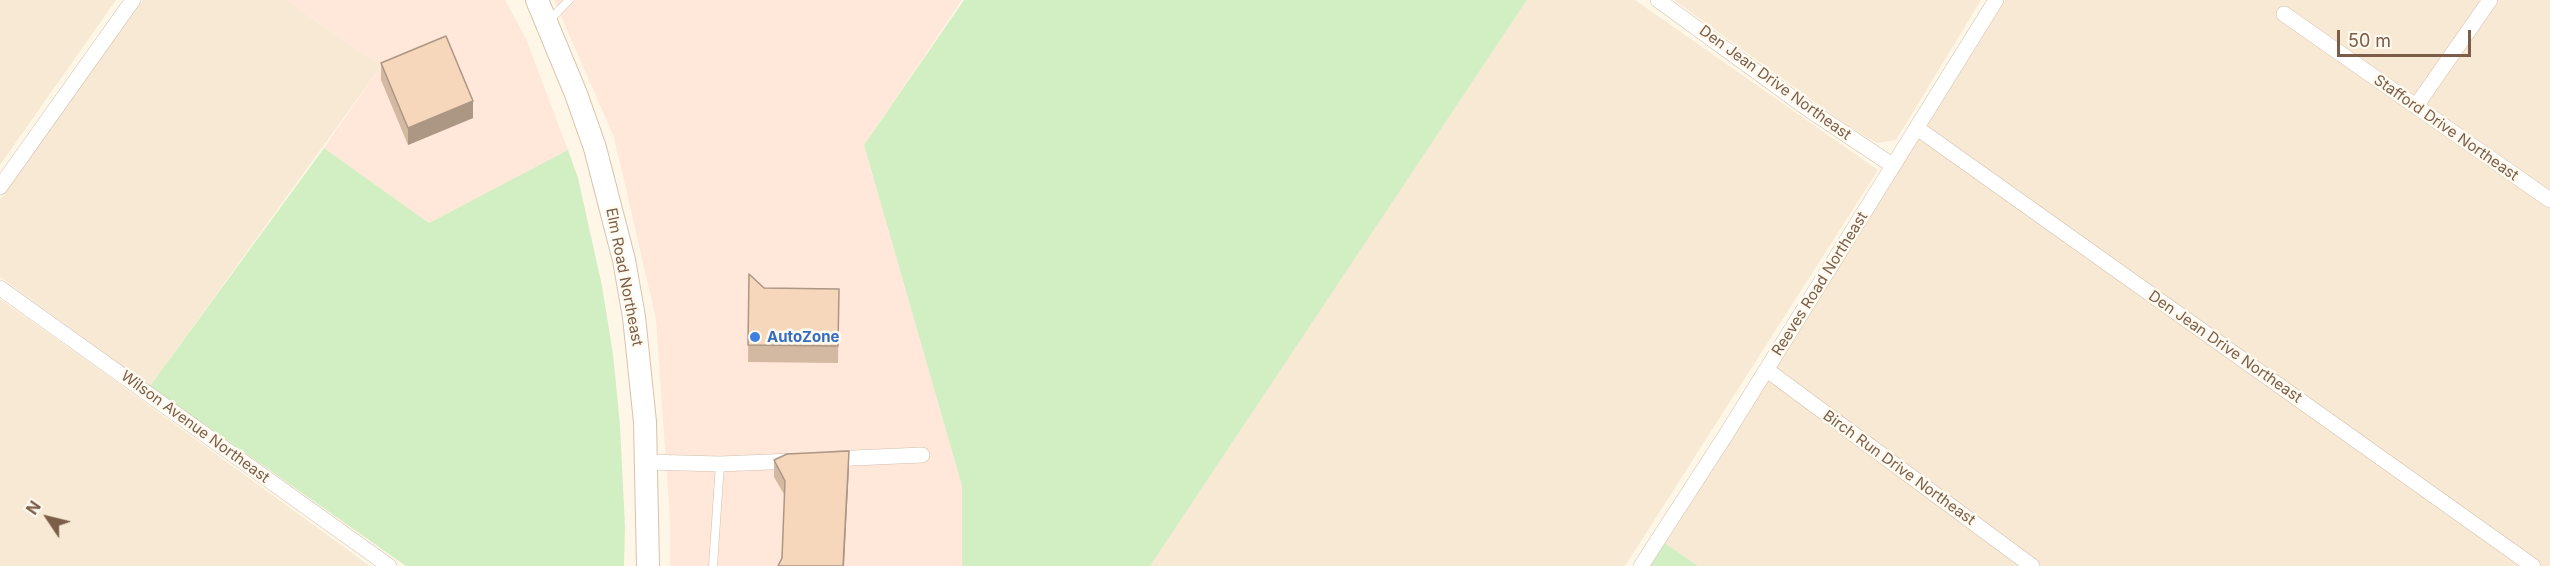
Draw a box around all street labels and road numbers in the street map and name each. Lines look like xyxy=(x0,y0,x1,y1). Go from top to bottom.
street label: Den Jean Drive Northeast xyxy=(1696,22,1854,144)
street label: Stafford Drive Northeast xyxy=(2370,71,2522,185)
street label: Elm Road Northeast xyxy=(602,206,646,348)
street label: Reeves Road Northeast xyxy=(1768,209,1872,359)
street label: Den Jean Drive Northeast xyxy=(2145,287,2305,407)
street label: Wilson Avenue Northeast xyxy=(117,367,273,487)
street label: Birch Run Drive Northeast xyxy=(1819,407,1979,529)

